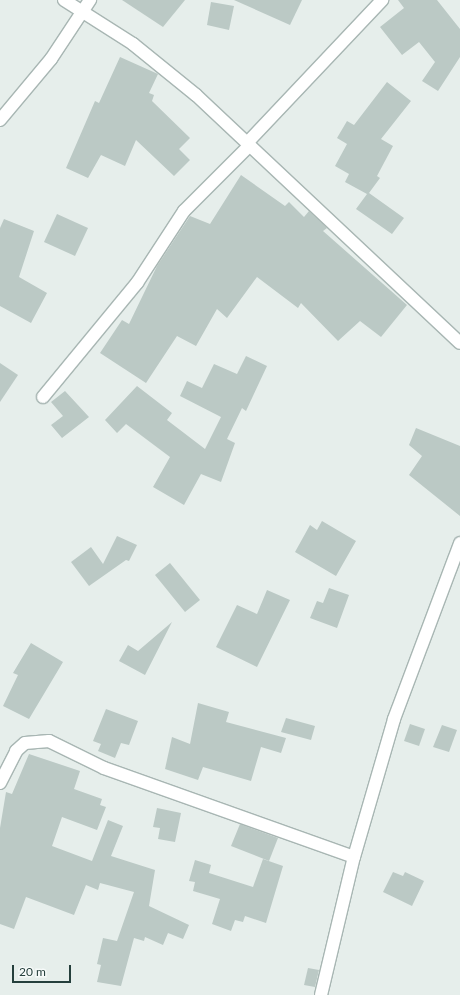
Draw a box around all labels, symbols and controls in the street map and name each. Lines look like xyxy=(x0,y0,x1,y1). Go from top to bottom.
scale bar xyxy=(14,957,73,983)
text: 20 m xyxy=(19,964,46,979)

